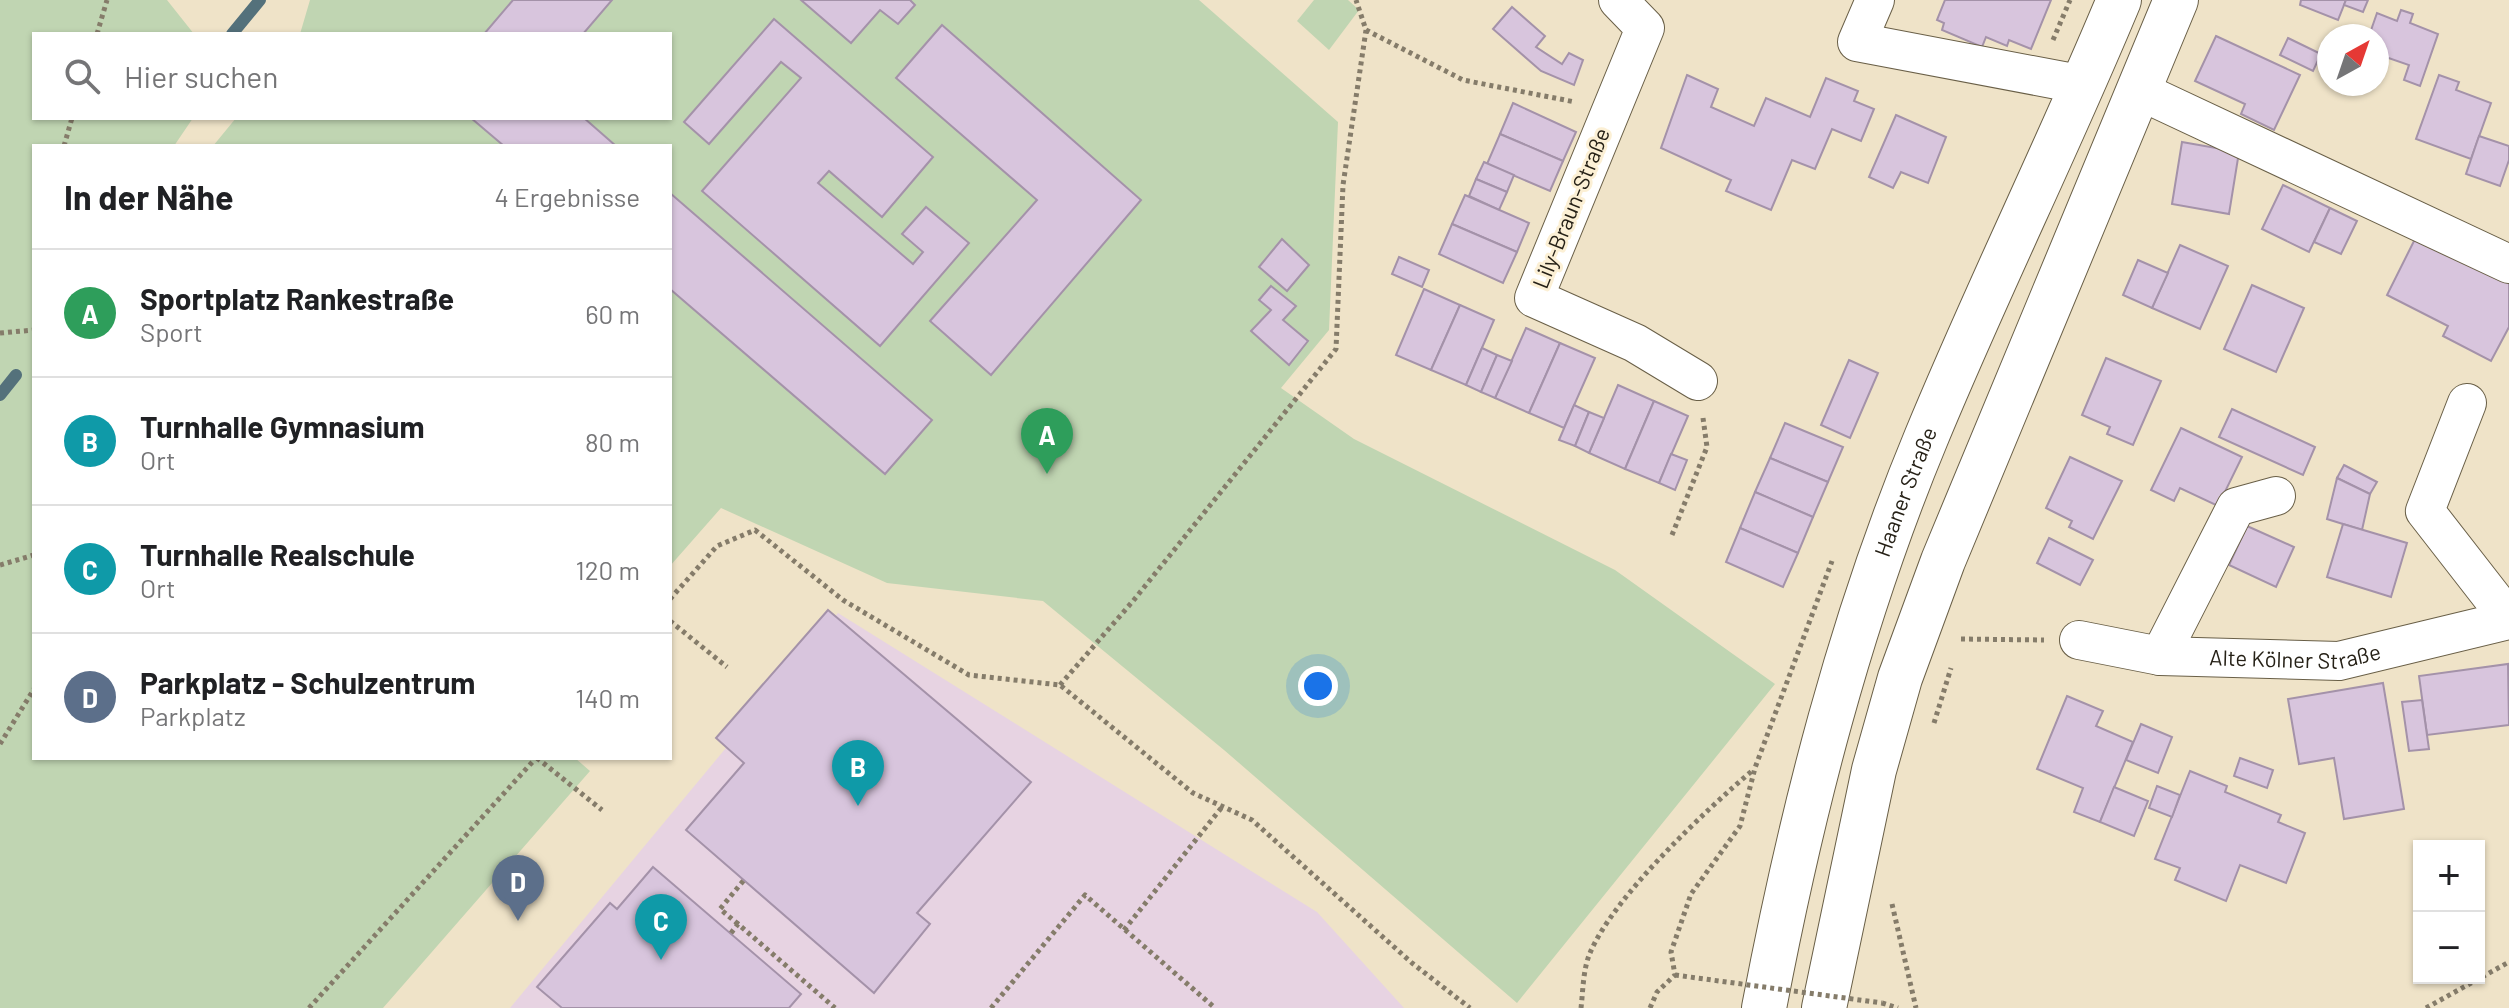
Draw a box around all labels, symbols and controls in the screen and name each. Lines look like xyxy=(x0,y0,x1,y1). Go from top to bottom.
north arrow xyxy=(2317,24,2389,96)
search box xyxy=(32,32,672,120)
icon: search xyxy=(60,54,104,98)
text: Hier suchen xyxy=(124,58,278,94)
street label: Lily-Braun-Straße xyxy=(1526,124,1614,292)
text: In der Nähe xyxy=(64,176,234,217)
text: 4 Ergebnisse xyxy=(495,181,640,212)
text: Sportplatz Rankestraße xyxy=(140,280,454,316)
text: A xyxy=(81,298,99,329)
text: 60 m xyxy=(585,298,640,329)
text: Sport xyxy=(140,316,203,347)
text: Turnhalle Gymnasium xyxy=(140,408,425,444)
pin: A xyxy=(1021,408,1073,474)
street label: Haaner Straße xyxy=(1868,423,1941,560)
text: B xyxy=(82,426,98,457)
text: 80 m xyxy=(585,426,640,457)
text: Ort xyxy=(140,444,175,475)
text: Turnhalle Realschule xyxy=(140,536,415,572)
text: C xyxy=(82,554,98,585)
text: 120 m xyxy=(576,554,640,585)
text: Ort xyxy=(140,572,175,603)
street label: Alte Kölner Straße xyxy=(2209,637,2383,673)
text: Parkplatz - Schulzentrum xyxy=(140,664,475,700)
your location xyxy=(1298,666,1338,706)
text: D xyxy=(82,682,98,713)
text: 140 m xyxy=(575,682,640,713)
text: Parkplatz xyxy=(140,700,246,731)
pin: B xyxy=(832,740,884,806)
map controls xyxy=(2413,840,2485,984)
button: + xyxy=(2413,840,2485,912)
pin: D xyxy=(492,855,544,921)
pin: C xyxy=(635,894,687,960)
button: − xyxy=(2413,912,2485,984)

